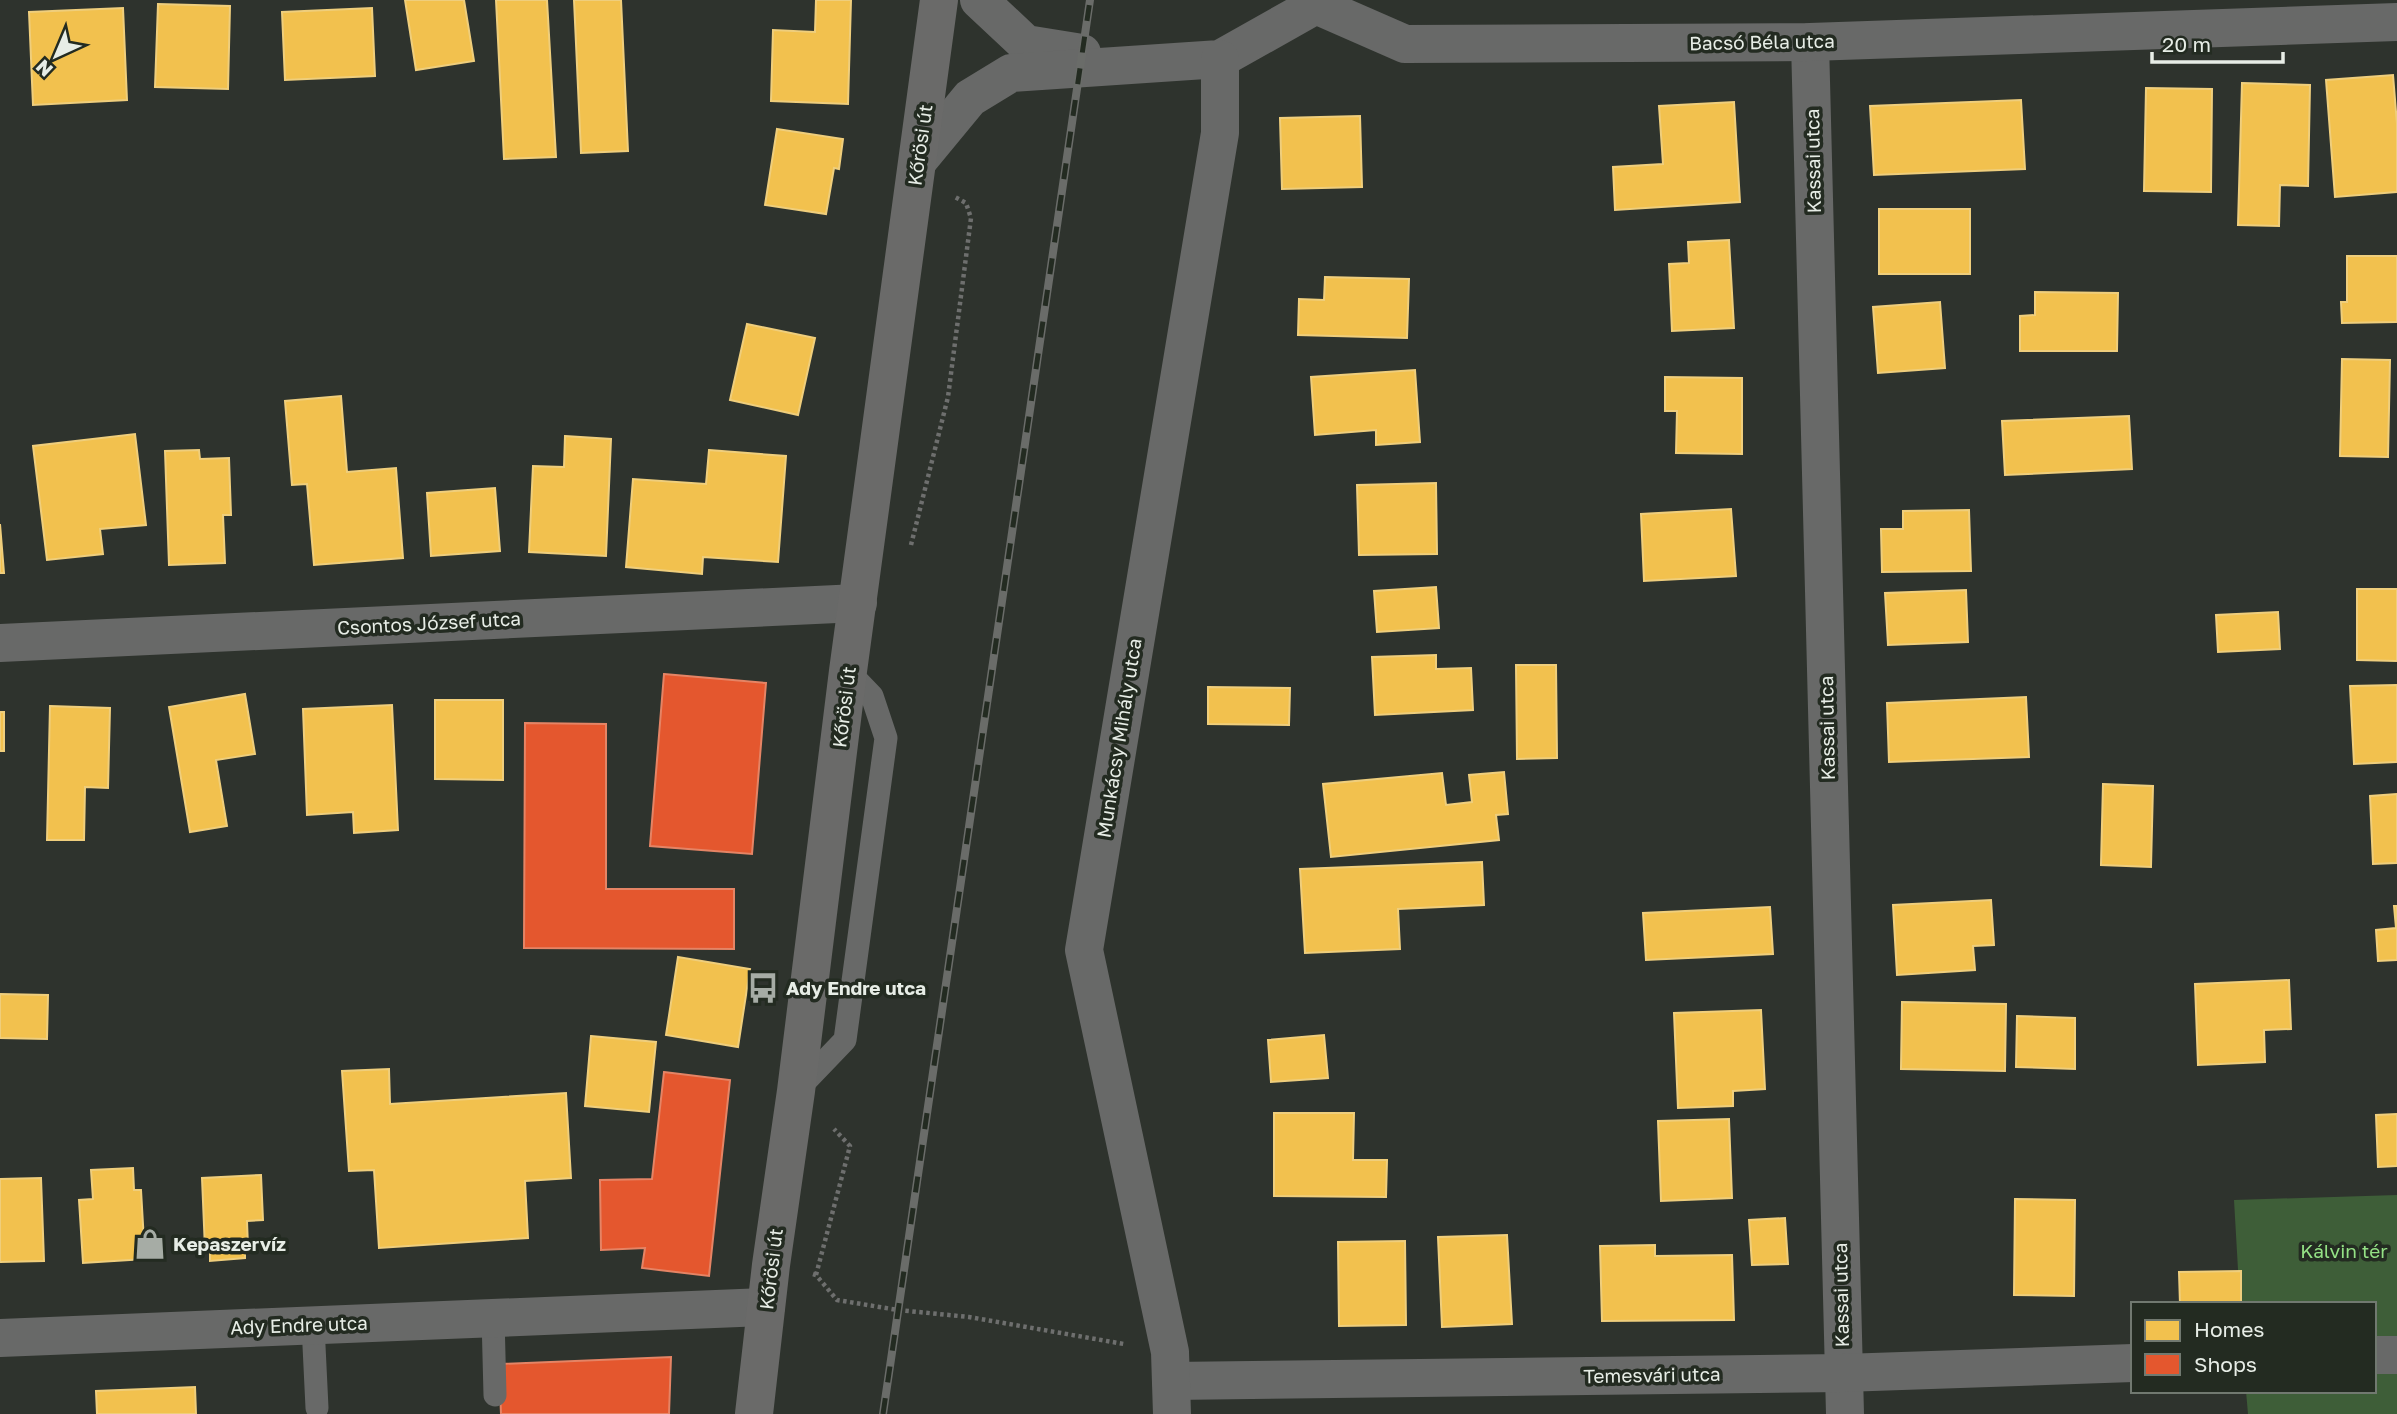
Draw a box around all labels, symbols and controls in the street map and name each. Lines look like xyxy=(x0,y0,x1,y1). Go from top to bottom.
north arrow xyxy=(21,21,91,91)
scale bar xyxy=(2152,21,2283,65)
street label: Bacsó Béla utca xyxy=(1689,29,1835,54)
text: 20 m xyxy=(2162,31,2211,57)
text: N xyxy=(31,55,57,82)
street label: Kőrösi út xyxy=(902,103,937,187)
street label: Kassai utca xyxy=(1800,109,1825,213)
street label: Csontos József utca xyxy=(336,606,522,639)
street label: Munkácsy Mihály utca xyxy=(1091,636,1146,839)
street label: Kőrösi út xyxy=(827,665,860,749)
street label: Kassai utca xyxy=(1814,676,1839,780)
bus stop icon: Ady Endre utca xyxy=(746,971,780,1005)
place label: Ady Endre utca xyxy=(786,976,926,999)
shop icon: Kepaszervíz xyxy=(133,1227,167,1261)
street label: Kőrösi út xyxy=(754,1227,787,1311)
place label: Kepaszervíz xyxy=(173,1232,286,1255)
park label: Kálvin tér xyxy=(2300,1239,2388,1262)
street label: Kassai utca xyxy=(1828,1243,1853,1347)
legend xyxy=(2131,1302,2376,1393)
street label: Ady Endre utca xyxy=(230,1311,368,1338)
text: Homes xyxy=(2194,1316,2264,1342)
text: Shops xyxy=(2194,1351,2257,1377)
street label: Temesvári utca xyxy=(1583,1362,1721,1387)

